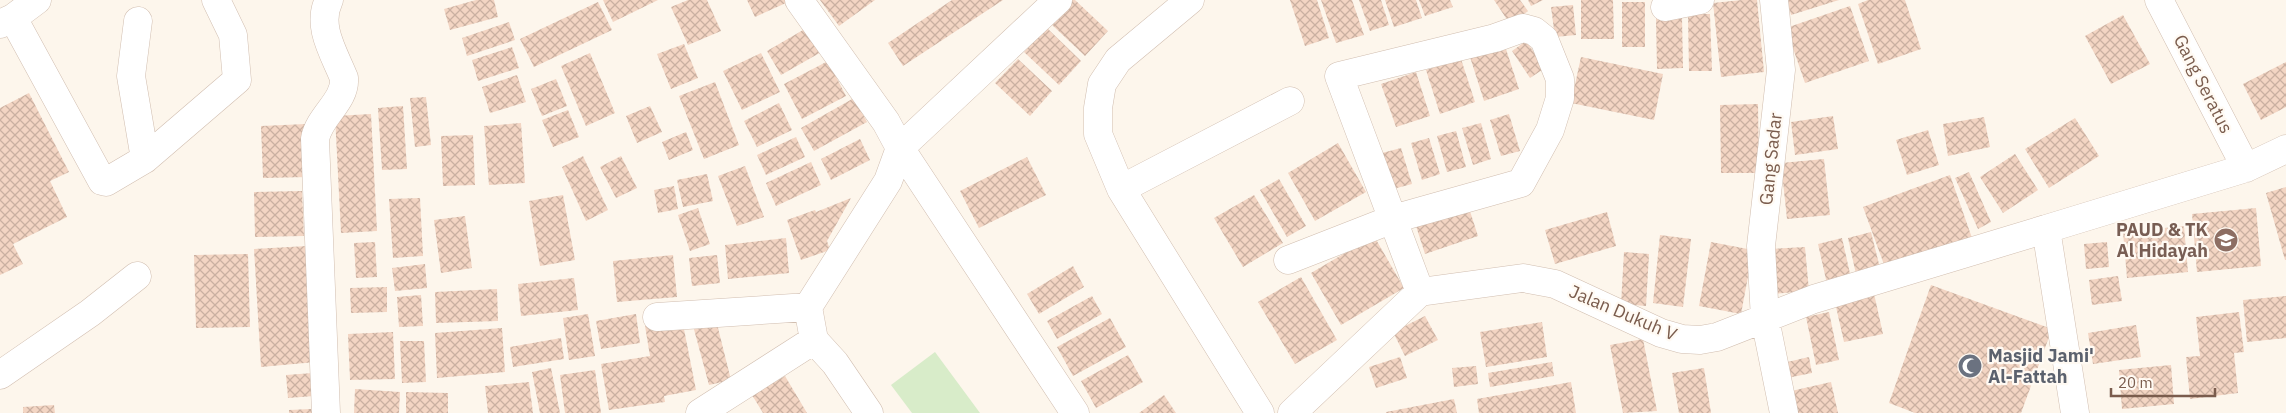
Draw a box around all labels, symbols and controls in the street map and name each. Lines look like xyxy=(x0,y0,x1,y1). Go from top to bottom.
street label: Gang Seratus xyxy=(2169,30,2238,137)
street label: Gang Sadar xyxy=(1754,111,1787,206)
place label: PAUD & TK Al Hidayah xyxy=(2116,218,2208,262)
school or university icon: PAUD & TK Al Hidayah xyxy=(2213,227,2239,253)
street label: Jalan Dukuh V xyxy=(1566,279,1681,346)
place label: Masjid Jami' Al-Fattah xyxy=(1988,344,2094,388)
mosque icon: Masjid Jami' Al-Fattah xyxy=(1957,353,1983,379)
scale bar xyxy=(2111,366,2215,398)
text: 20 m xyxy=(2118,373,2153,392)

